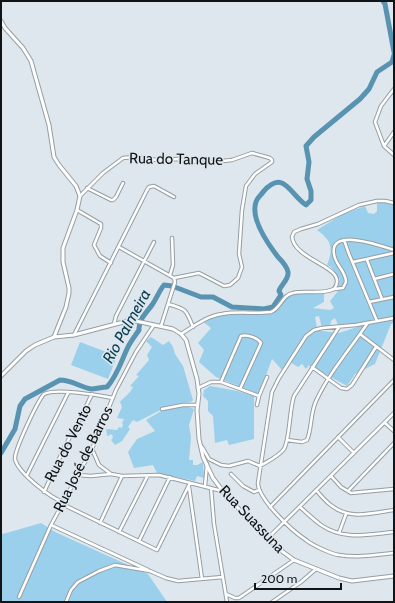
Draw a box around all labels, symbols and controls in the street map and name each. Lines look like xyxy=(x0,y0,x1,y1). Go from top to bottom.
street label: Rua do Tanque xyxy=(129,149,223,169)
water label: Rio Palmeira xyxy=(98,286,155,367)
street label: Rua do Vento xyxy=(41,401,95,485)
street label: Rua José de Barros xyxy=(50,403,116,515)
street label: Rua Suassuna xyxy=(215,481,289,557)
scale bar xyxy=(255,565,341,591)
text: 200 m xyxy=(261,571,297,586)

